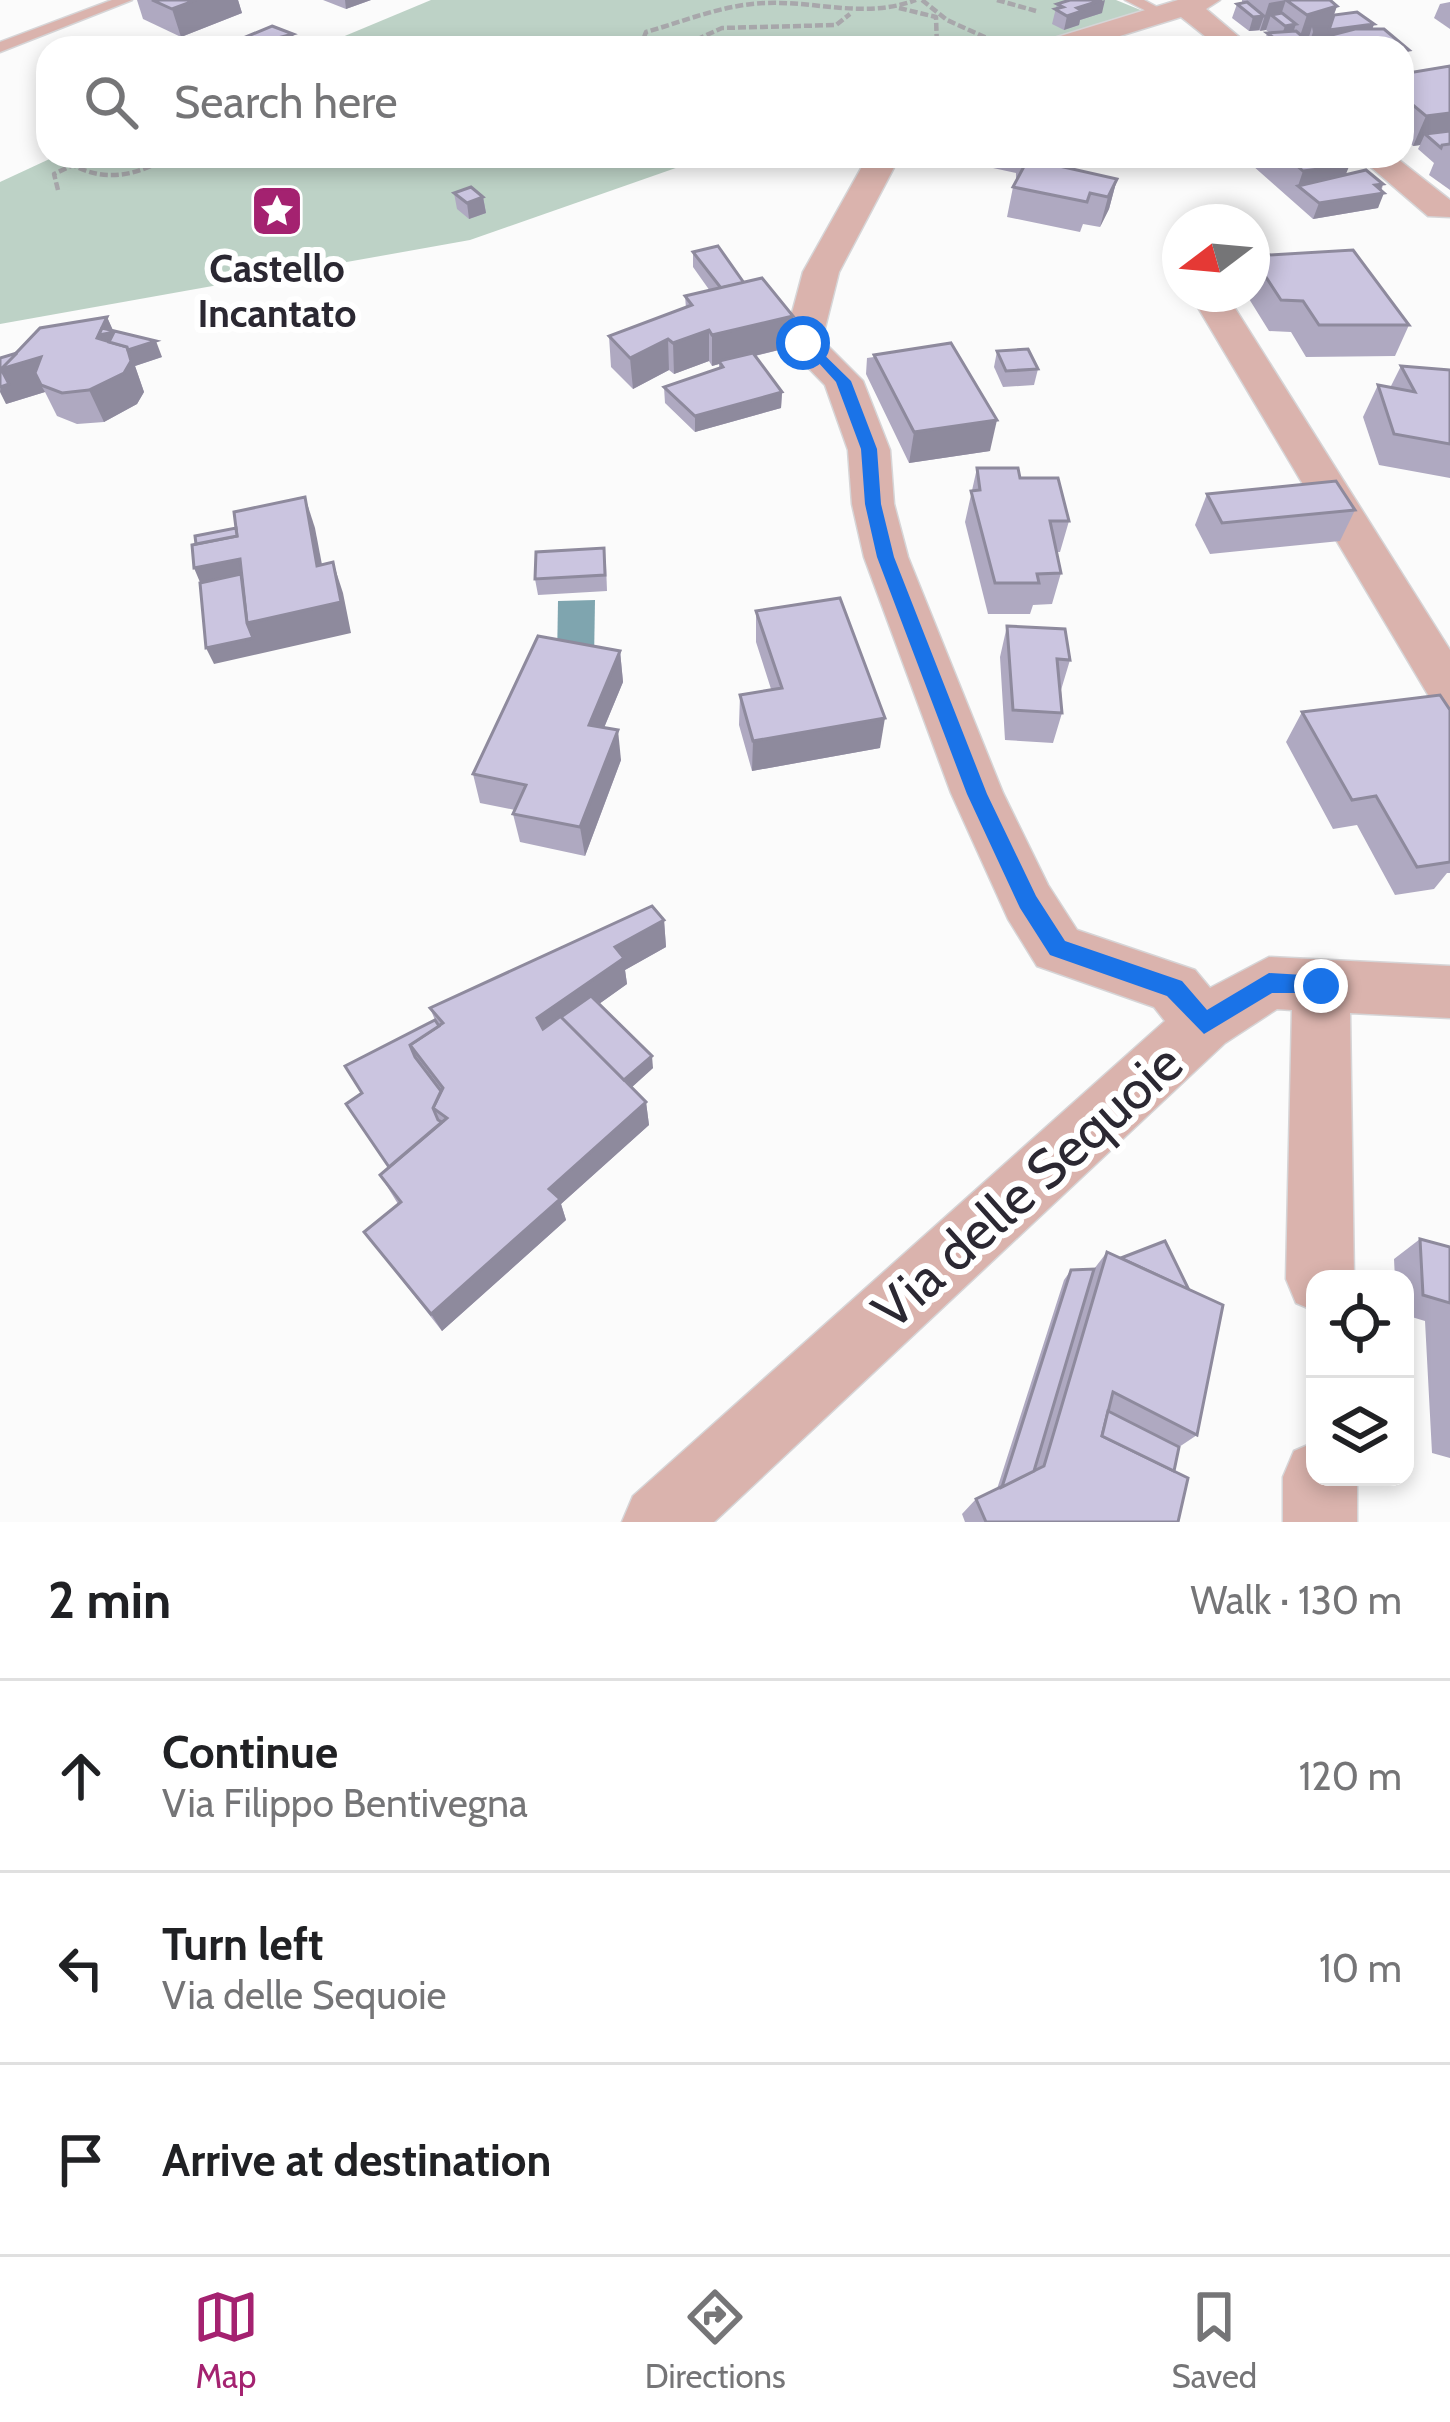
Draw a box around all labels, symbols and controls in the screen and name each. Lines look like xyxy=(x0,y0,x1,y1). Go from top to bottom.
search box xyxy=(36,36,1414,168)
icon: search xyxy=(78,69,144,135)
text: Search here xyxy=(174,75,398,129)
place icon: Castello Incantato xyxy=(249,183,305,239)
north arrow xyxy=(1162,204,1270,312)
place label: Castello Incantato xyxy=(198,244,356,337)
route start xyxy=(776,316,830,370)
route end xyxy=(1294,959,1348,1013)
street label: Via delle Sequoie xyxy=(859,1030,1195,1342)
map controls xyxy=(1306,1270,1414,1486)
button: locate xyxy=(1306,1270,1414,1378)
button: layers xyxy=(1306,1378,1414,1486)
text: 2 min xyxy=(48,1569,171,1631)
text: Walk · 130 m xyxy=(1190,1576,1402,1624)
text: Continue xyxy=(162,1725,338,1779)
icon: ahead xyxy=(48,1743,114,1809)
text: 120 m xyxy=(1299,1752,1402,1800)
text: Via Filippo Bentivegna xyxy=(162,1779,528,1827)
text: Turn left xyxy=(162,1917,324,1971)
icon: left xyxy=(48,1935,114,2001)
text: 10 m xyxy=(1319,1944,1402,1992)
text: Via delle Sequoie xyxy=(162,1971,446,2019)
icon: arrive xyxy=(48,2127,114,2193)
text: Arrive at destination xyxy=(162,2133,551,2187)
tab: Map xyxy=(193,2284,259,2396)
tab: Directions xyxy=(645,2284,786,2396)
tab: Saved xyxy=(1171,2284,1257,2396)

